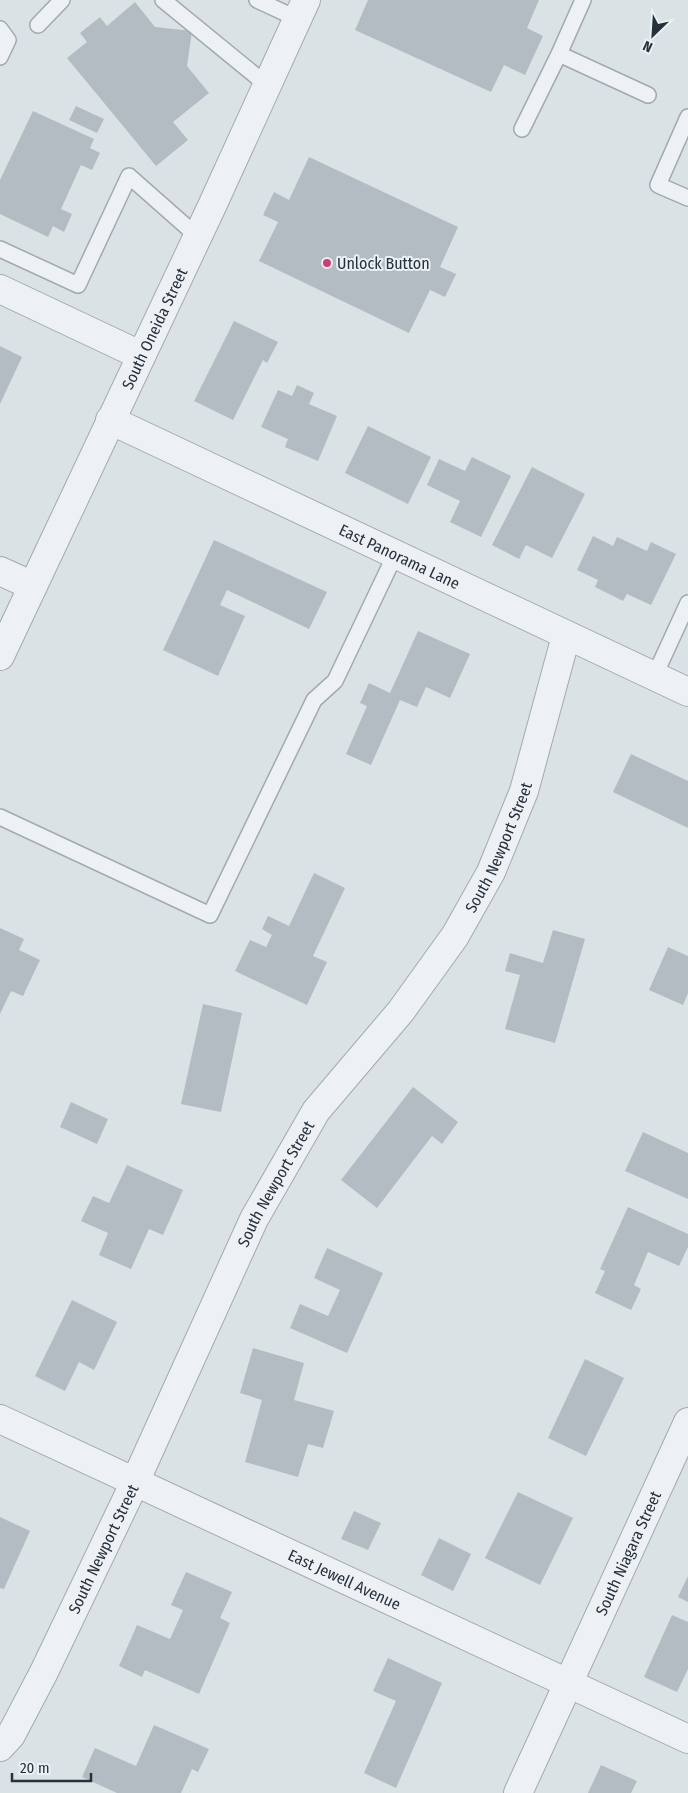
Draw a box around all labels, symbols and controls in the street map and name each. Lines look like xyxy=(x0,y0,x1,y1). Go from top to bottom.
north arrow xyxy=(628,10,678,60)
text: N xyxy=(640,37,655,56)
place label: Unlock Button xyxy=(337,254,430,273)
marker: Unlock Button xyxy=(321,257,333,269)
street label: South Oneida Street xyxy=(118,264,191,392)
street label: East Panorama Lane xyxy=(336,520,463,593)
street label: South Newport Street xyxy=(461,779,536,916)
street label: South Newport Street xyxy=(233,1117,318,1250)
street label: South Newport Street xyxy=(64,1480,142,1617)
street label: South Niagara Street xyxy=(591,1487,665,1618)
street label: East Jewell Avenue xyxy=(285,1545,404,1614)
scale bar xyxy=(12,1750,91,1782)
text: 20 m xyxy=(20,1759,50,1777)

